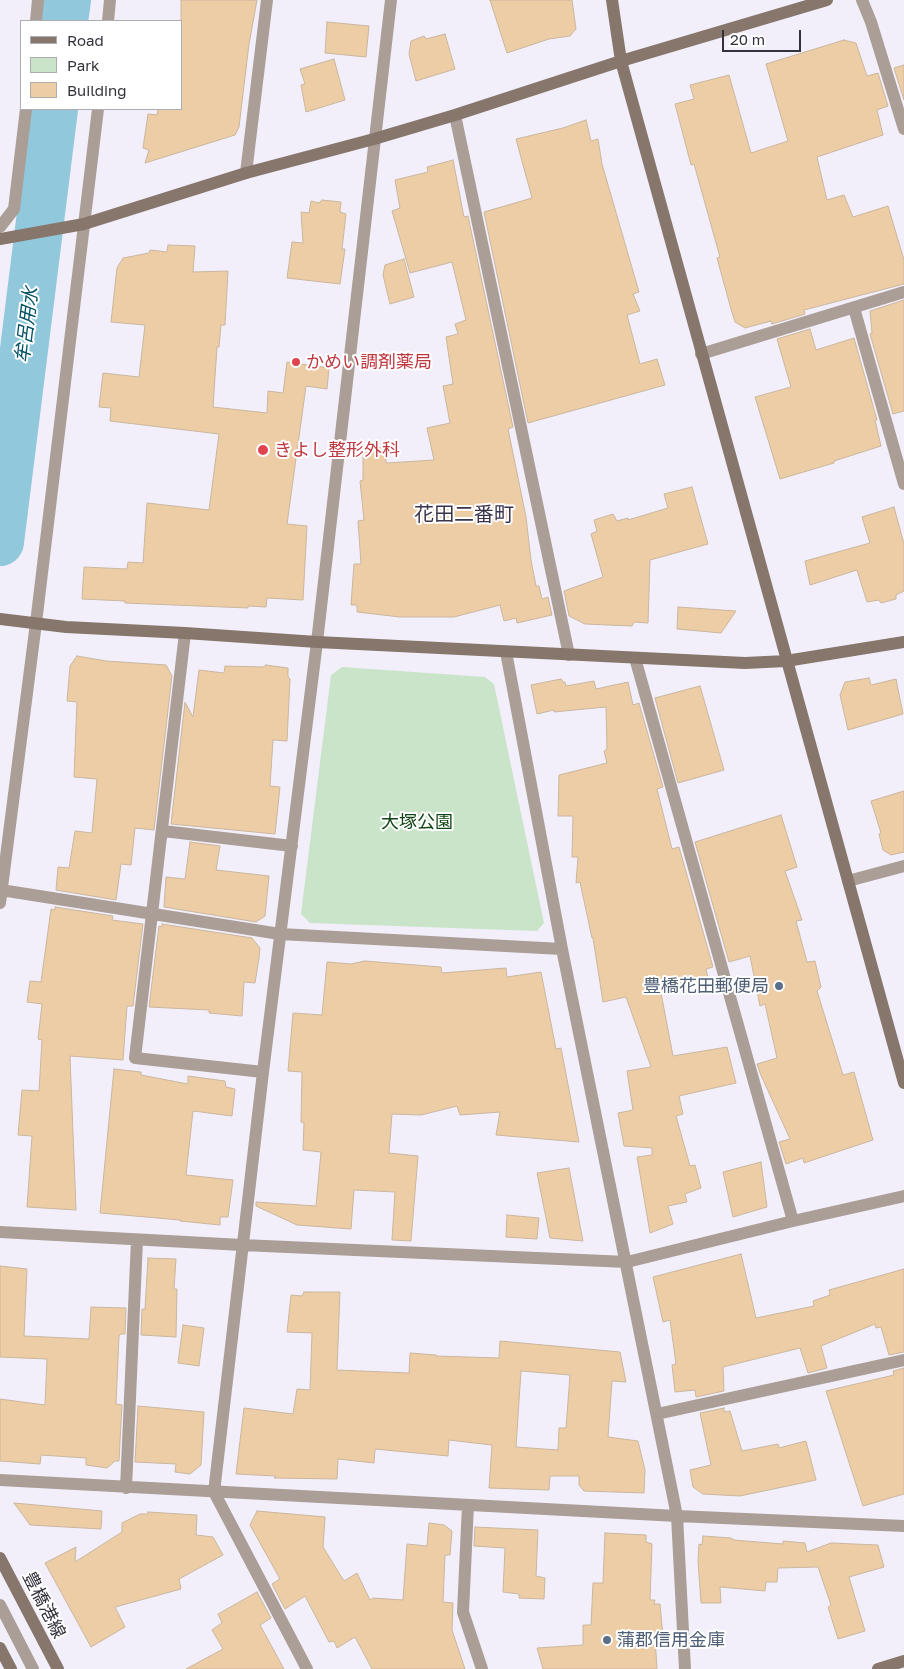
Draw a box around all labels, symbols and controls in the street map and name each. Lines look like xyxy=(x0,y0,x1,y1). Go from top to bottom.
legend xyxy=(20,20,182,110)
scale bar xyxy=(724,20,803,52)
text: 20 m xyxy=(730,30,765,48)
text: Road xyxy=(67,31,104,49)
text: Park xyxy=(67,56,99,74)
text: Building xyxy=(67,81,127,99)
water label: 牟呂用水 xyxy=(11,286,43,364)
place label: かめい調剤薬局 xyxy=(306,351,432,373)
marker: かめい調剤薬局 xyxy=(290,356,302,368)
place label: きよし整形外科 xyxy=(274,439,400,461)
marker: きよし整形外科 xyxy=(256,443,270,457)
district label: 花田二番町 xyxy=(414,503,514,527)
park label: 大塚公園 xyxy=(381,811,453,833)
place label: 豊橋花田郵便局 xyxy=(643,975,769,997)
marker: 豊橋花田郵便局 xyxy=(773,980,785,992)
street label: 豊橋港線 xyxy=(18,1568,70,1642)
place label: 蒲郡信用金庫 xyxy=(617,1629,725,1651)
marker: 蒲郡信用金庫 xyxy=(601,1634,613,1646)

